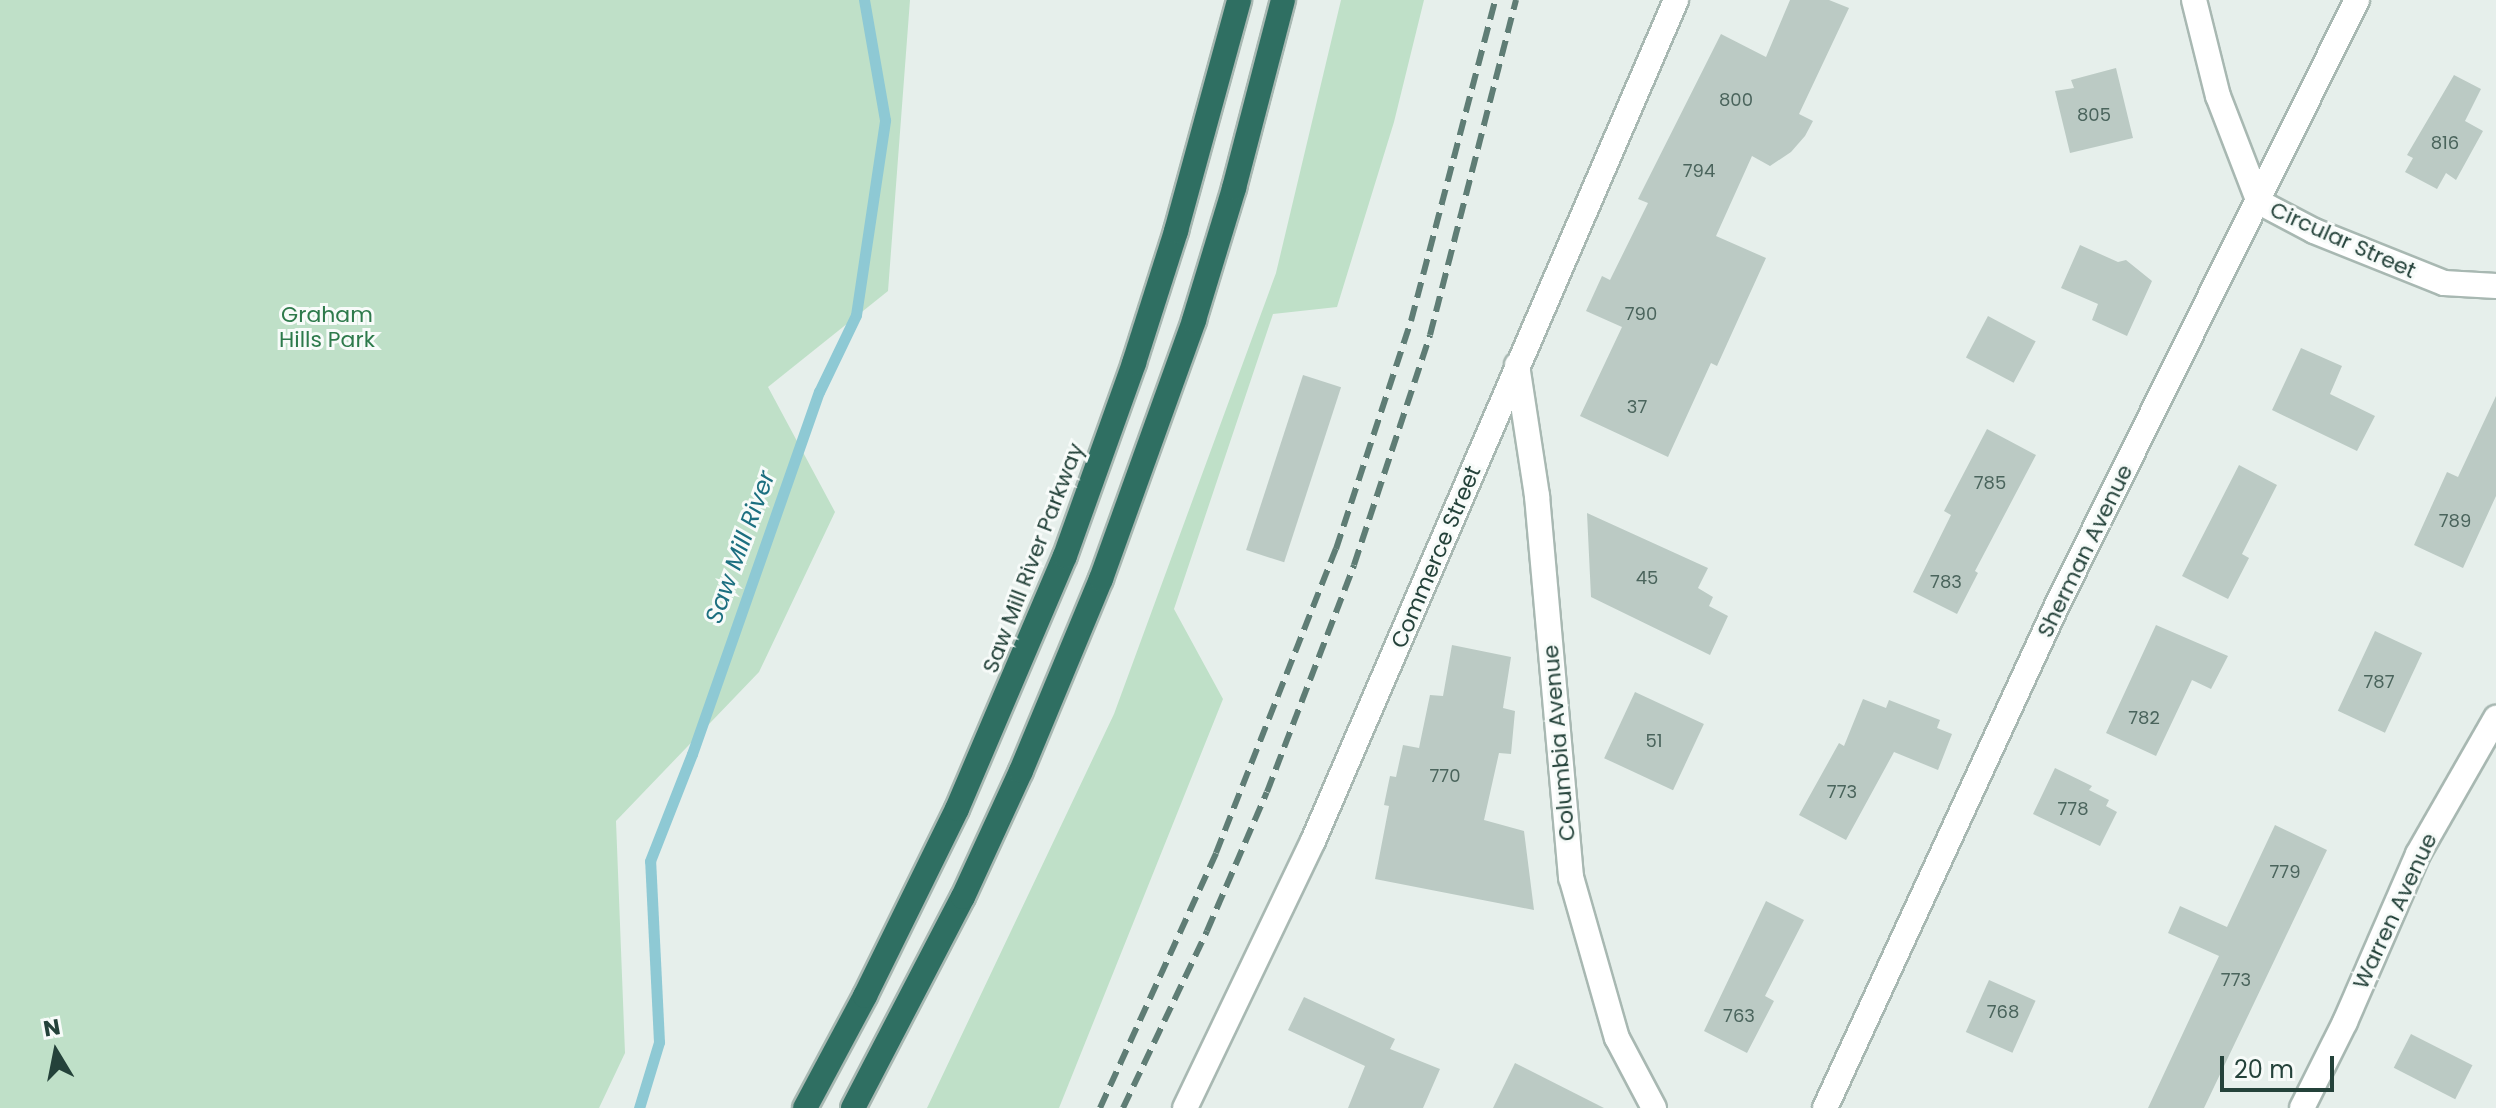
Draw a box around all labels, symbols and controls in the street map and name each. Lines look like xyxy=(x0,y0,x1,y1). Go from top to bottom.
house number: 800 xyxy=(1719,89,1753,111)
house number: 805 xyxy=(2077,104,2111,126)
house number: 816 xyxy=(2431,132,2459,154)
house number: 794 xyxy=(1683,160,1715,182)
street label: Circular Street xyxy=(2266,196,2420,284)
park label: Graham Hills Park xyxy=(279,301,375,352)
house number: 790 xyxy=(1625,303,1657,325)
house number: 37 xyxy=(1627,396,1647,418)
street label: Saw Mill River Parkway xyxy=(977,439,1089,677)
street label: Sherman Avenue xyxy=(2032,460,2138,642)
street label: Commerce Street xyxy=(1386,462,1486,652)
water label: Saw Mill River xyxy=(699,467,781,627)
house number: 785 xyxy=(1974,472,2006,494)
house number: 789 xyxy=(2439,510,2471,532)
house number: 45 xyxy=(1636,567,1658,589)
house number: 783 xyxy=(1930,571,1962,593)
street label: Columbia Avenue xyxy=(1537,644,1581,842)
house number: 787 xyxy=(2363,671,2395,693)
house number: 782 xyxy=(2128,707,2160,729)
house number: 51 xyxy=(1645,730,1663,752)
house number: 770 xyxy=(1430,765,1460,787)
house number: 773 xyxy=(1827,781,1857,803)
house number: 778 xyxy=(2057,798,2089,820)
street label: Warren Avenue xyxy=(2347,829,2443,993)
house number: 779 xyxy=(2270,861,2300,883)
house number: 773 xyxy=(2221,969,2251,991)
house number: 768 xyxy=(1987,1001,2019,1023)
house number: 763 xyxy=(1723,1005,1755,1027)
text: N xyxy=(41,1011,63,1045)
north arrow xyxy=(16,1012,96,1092)
scale bar xyxy=(2224,1040,2338,1090)
text: 20 m xyxy=(2234,1053,2294,1086)

